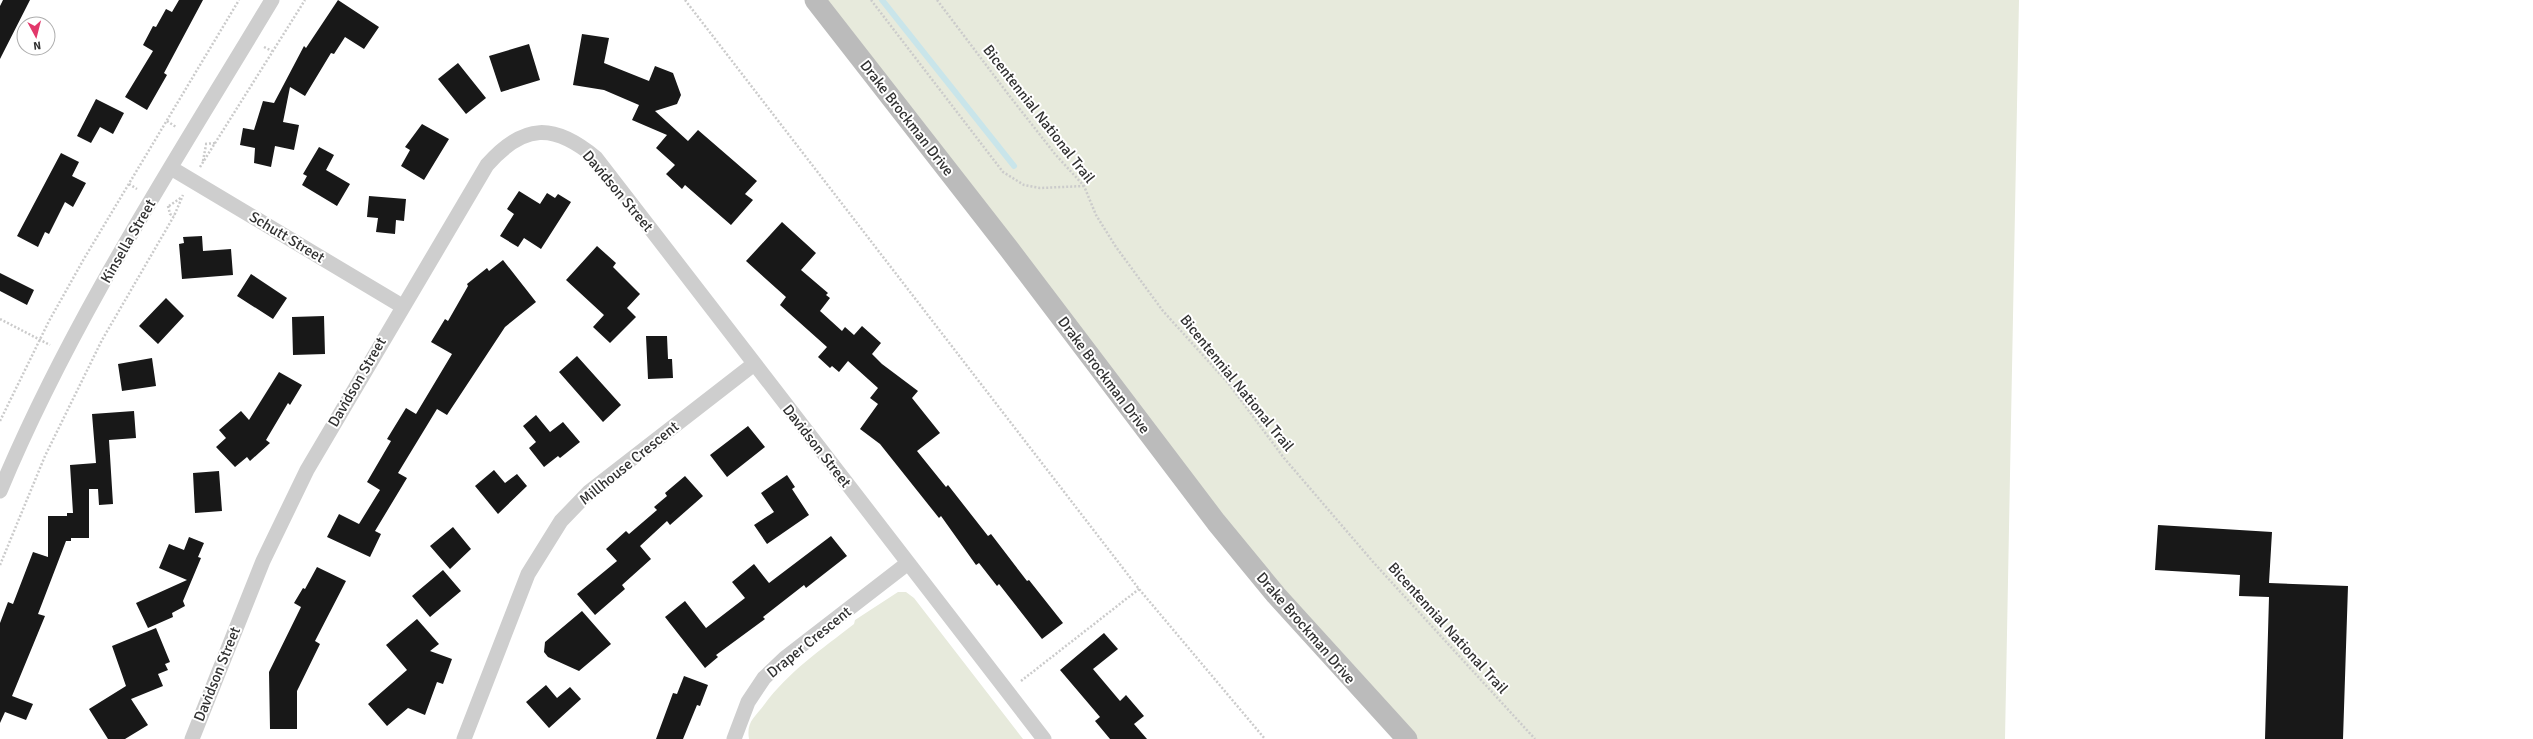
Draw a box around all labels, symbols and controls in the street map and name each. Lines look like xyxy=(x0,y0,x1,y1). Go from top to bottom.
north arrow xyxy=(16,16,56,56)
text: N xyxy=(33,39,42,52)
street label: Bicentennial National Trail xyxy=(979,41,1099,187)
street label: Drake Brockman Drive xyxy=(856,57,958,179)
street label: Davidson Street xyxy=(579,147,657,235)
street label: Kinsella Street xyxy=(97,196,159,286)
street label: Schutt Street xyxy=(246,207,328,267)
street label: Bicentennial National Trail xyxy=(1176,311,1298,455)
street label: Drake Brockman Drive xyxy=(1054,313,1154,437)
street label: Davidson Street xyxy=(324,334,390,430)
street label: Davidson Street xyxy=(779,401,855,491)
street label: Millhouse Crescent xyxy=(576,417,682,509)
street label: Bicentennial National Trail xyxy=(1384,559,1512,697)
street label: Drake Brockman Drive xyxy=(1253,569,1359,687)
street label: Draper Crescent xyxy=(763,602,855,682)
street label: Davidson Street xyxy=(190,624,244,724)

